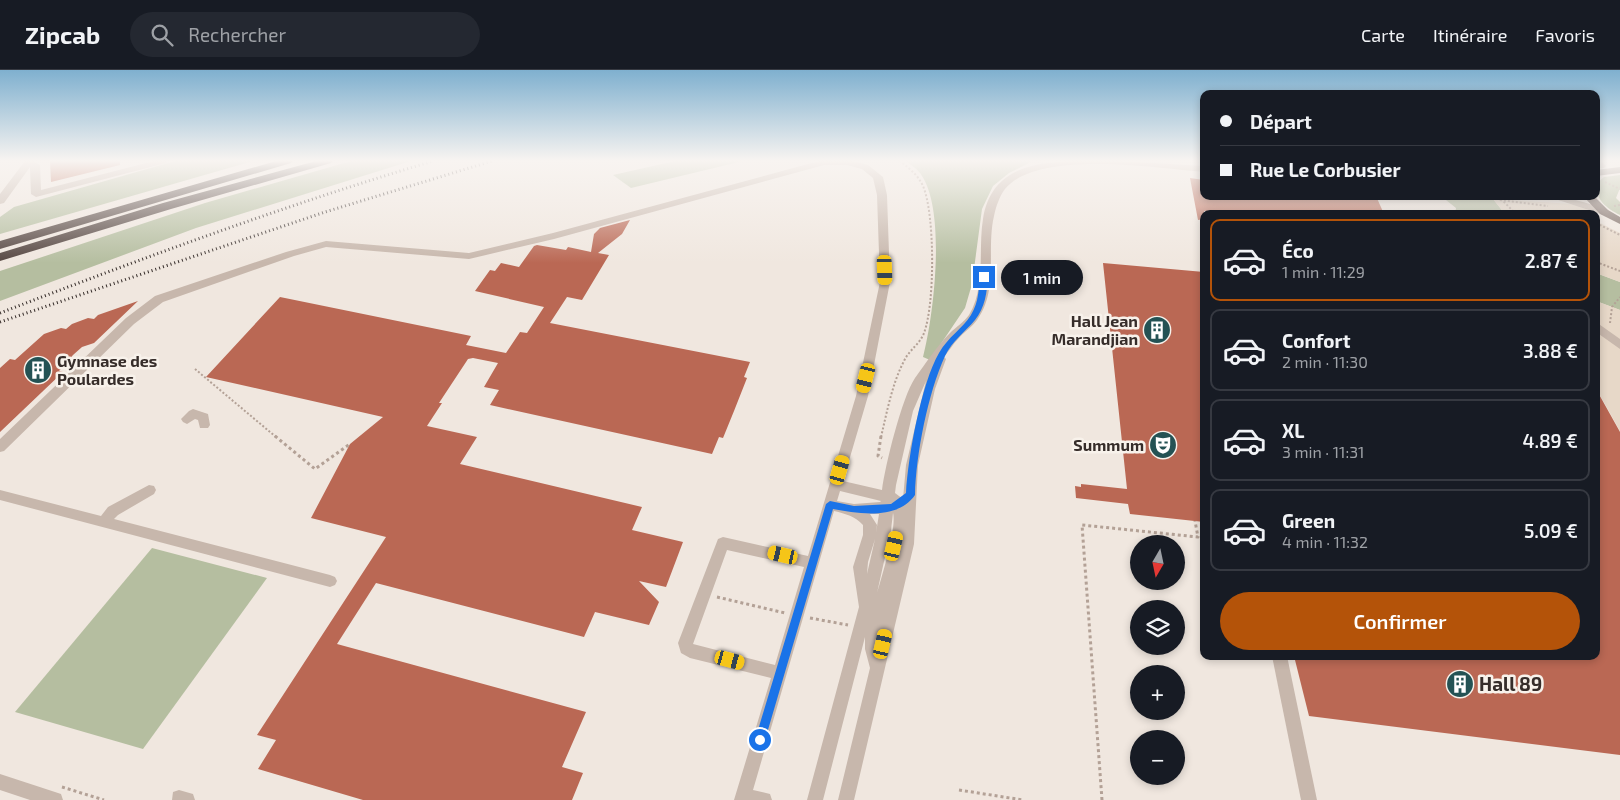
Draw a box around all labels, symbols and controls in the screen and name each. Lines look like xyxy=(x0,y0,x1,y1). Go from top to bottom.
search box xyxy=(130,12,480,57)
text: Zipcab xyxy=(25,20,100,49)
icon: search xyxy=(148,21,176,49)
text: Rechercher xyxy=(188,23,286,46)
text: Carte xyxy=(1361,24,1405,46)
text: Itinéraire xyxy=(1433,24,1507,46)
text: Favoris xyxy=(1535,24,1595,46)
text: Départ xyxy=(1250,110,1312,133)
text: Rue Le Corbusier xyxy=(1250,158,1401,181)
icon: car xyxy=(1222,238,1267,283)
text: Éco xyxy=(1282,239,1314,262)
text: 2.87 € xyxy=(1525,249,1578,272)
car xyxy=(876,255,893,285)
callout: 1 min xyxy=(1002,260,1084,294)
text: 1 min · 11:29 xyxy=(1282,262,1365,281)
route end xyxy=(973,266,995,288)
text: 1 min xyxy=(1023,268,1061,287)
place label: Hall Jean Marandjian xyxy=(1052,311,1138,348)
building icon: Hall Jean Marandjian xyxy=(1142,315,1172,345)
icon: car xyxy=(1222,328,1267,373)
text: Confort xyxy=(1282,329,1350,352)
text: 3.88 € xyxy=(1523,339,1578,362)
place label: Gymnase des Poulardes xyxy=(57,351,157,388)
text: 2 min · 11:30 xyxy=(1282,352,1368,371)
building icon: Gymnase des Poulardes xyxy=(23,355,53,385)
car xyxy=(855,362,876,394)
icon: car xyxy=(1222,418,1267,463)
text: XL xyxy=(1282,419,1304,442)
text: 4.89 € xyxy=(1522,429,1578,452)
theatre icon: Summum xyxy=(1148,430,1178,460)
place label: Summum xyxy=(1073,435,1144,454)
text: 3 min · 11:31 xyxy=(1282,442,1364,461)
car xyxy=(828,454,851,486)
icon: car xyxy=(1222,508,1267,553)
text: Green xyxy=(1282,509,1335,532)
text: 5.09 € xyxy=(1524,519,1578,542)
car xyxy=(883,530,904,562)
text: 4 min · 11:32 xyxy=(1282,532,1368,551)
north arrow xyxy=(1130,535,1185,590)
map controls xyxy=(1130,535,1185,785)
car xyxy=(766,544,799,566)
button: Confirmer xyxy=(1220,592,1580,650)
button: layers xyxy=(1130,600,1185,655)
car xyxy=(872,628,893,660)
car xyxy=(713,649,746,671)
button: + xyxy=(1130,665,1185,720)
building icon: Hall 89 xyxy=(1445,669,1475,699)
place label: Hall 89 xyxy=(1479,672,1542,695)
route start xyxy=(749,729,771,751)
button: − xyxy=(1130,730,1185,785)

